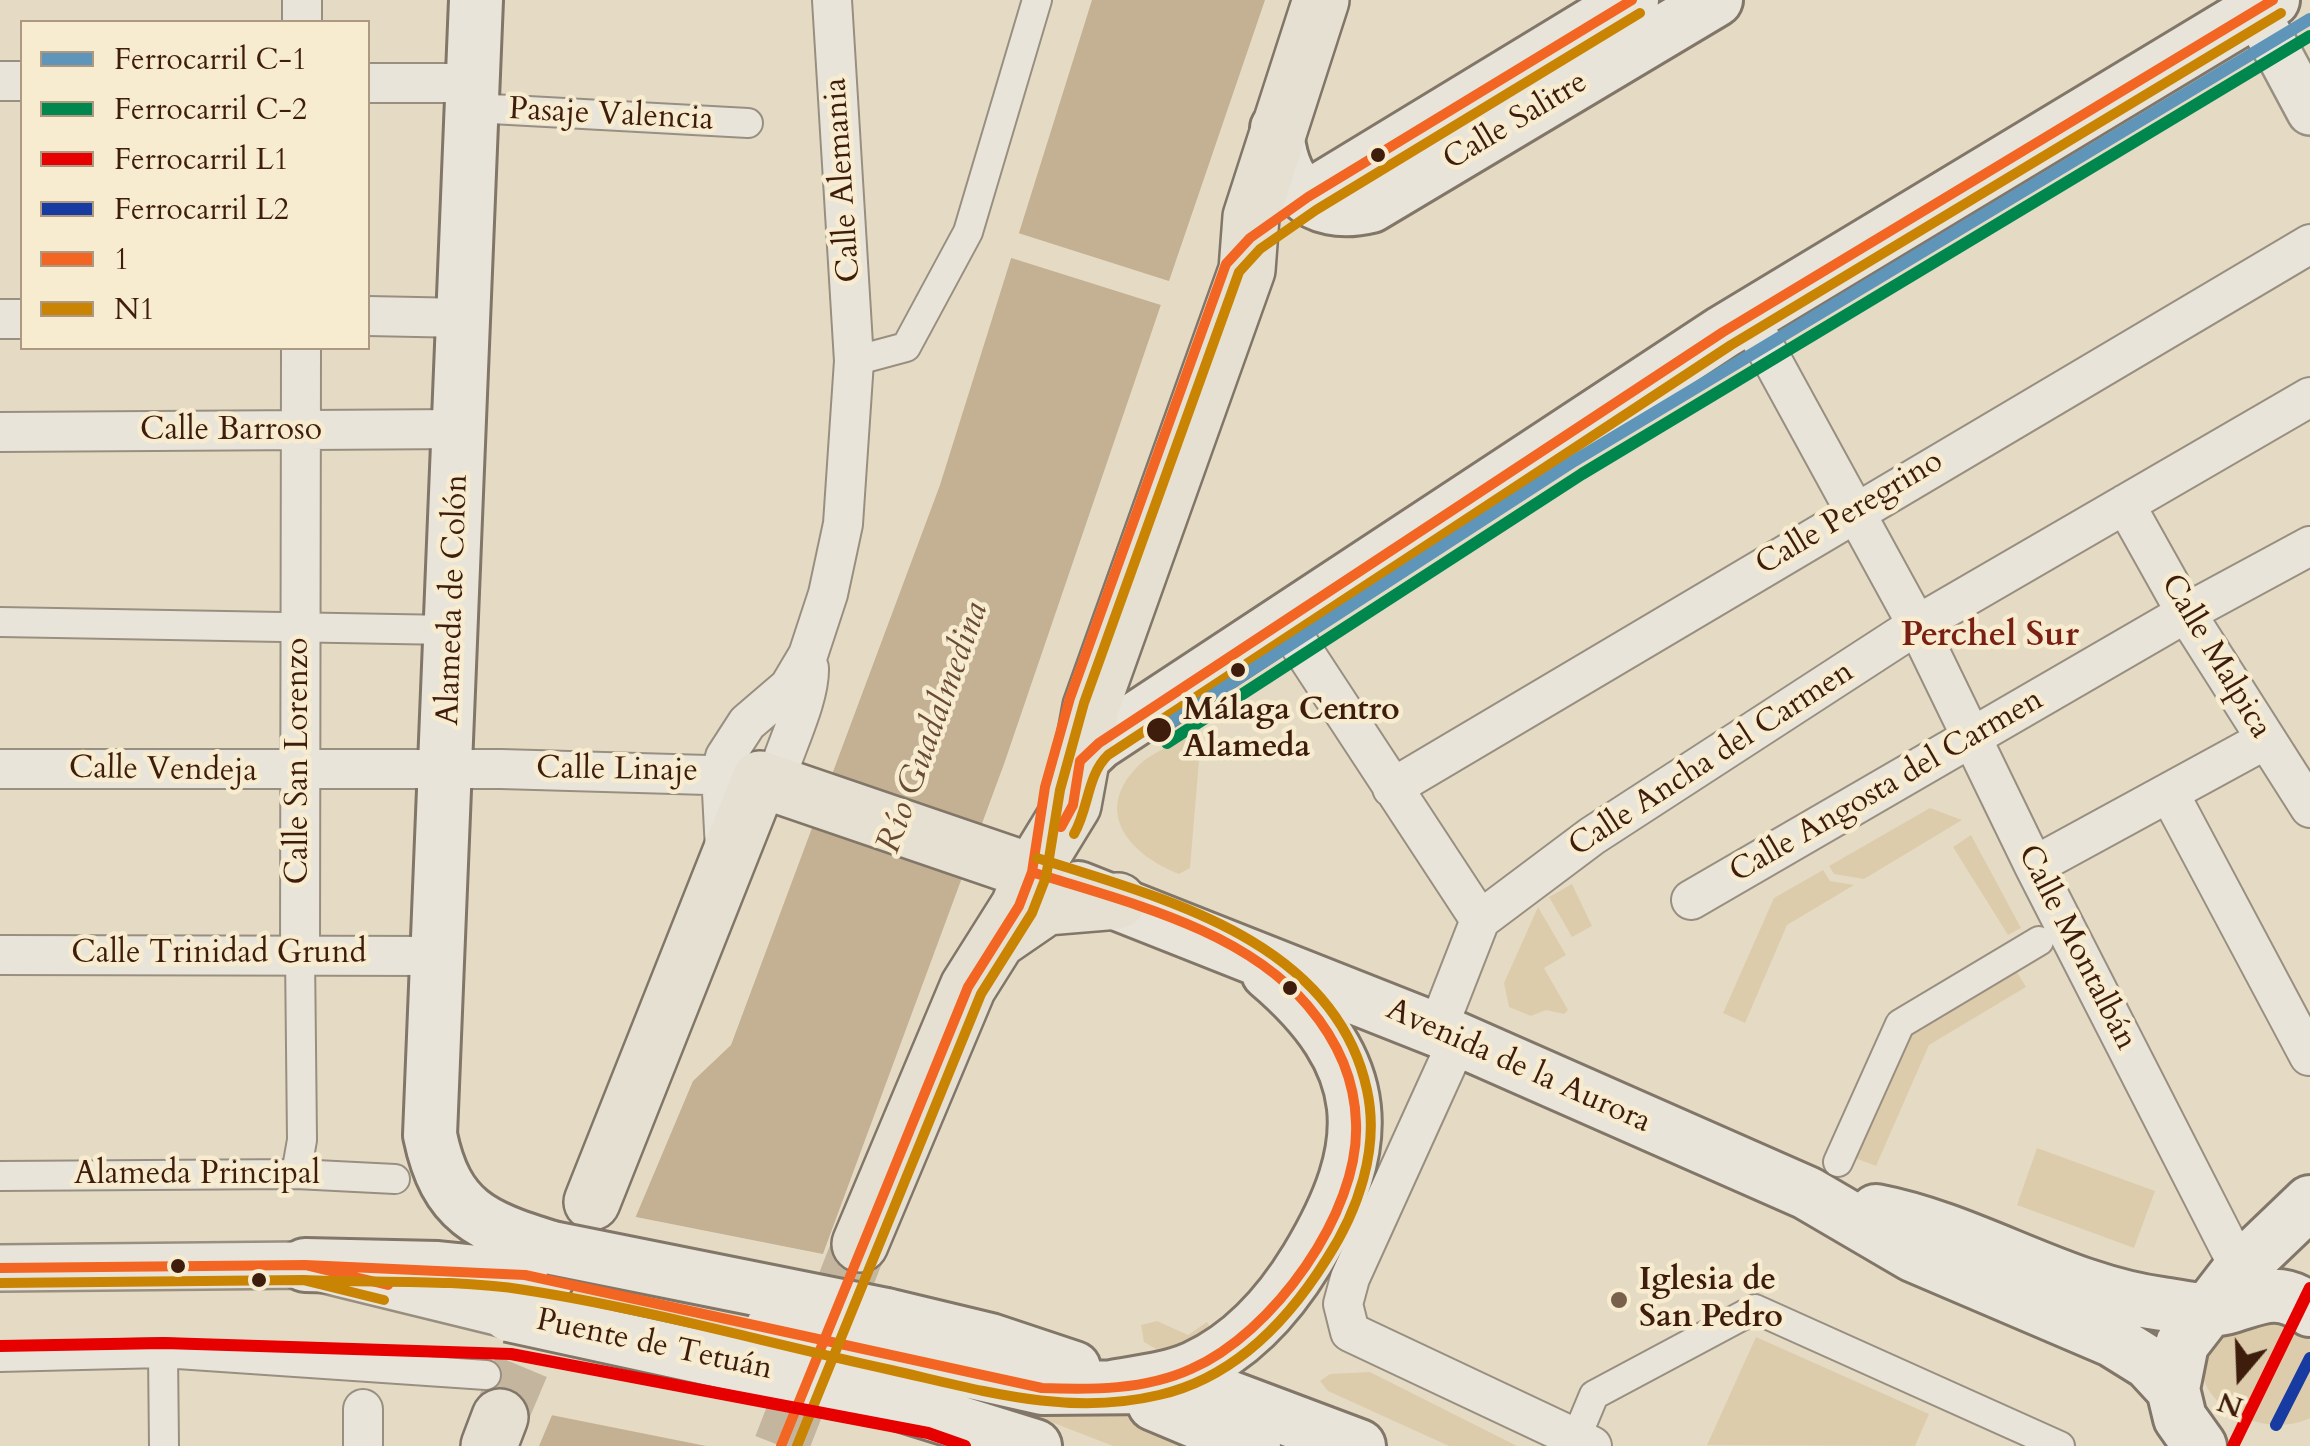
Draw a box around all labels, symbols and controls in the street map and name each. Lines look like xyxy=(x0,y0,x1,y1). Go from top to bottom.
legend xyxy=(20,20,370,350)
text: Ferrocarril C-1 xyxy=(114,39,307,80)
street label: Calle Salitre xyxy=(1437,64,1595,180)
street label: Calle Alemania xyxy=(818,76,870,284)
text: Ferrocarril C-2 xyxy=(114,89,307,130)
street label: Pasaje Valencia xyxy=(508,91,714,141)
text: Ferrocarril L1 xyxy=(114,139,289,180)
unlabelled marker xyxy=(1368,145,1388,165)
text: Ferrocarril L2 xyxy=(114,189,289,230)
text: 1 xyxy=(114,239,129,280)
text: N1 xyxy=(114,289,155,330)
street label: Calle Barroso xyxy=(140,413,322,451)
street label: Calle Peregrino xyxy=(1749,443,1951,585)
street label: Alameda de Colón xyxy=(430,474,478,726)
street label: Calle Malpica xyxy=(2151,568,2279,746)
water label: Río Guadalmedina xyxy=(869,597,999,859)
district label: Perchel Sur xyxy=(1901,616,2079,658)
street label: Calle San Lorenzo xyxy=(281,638,319,884)
street label: Calle Ancha del Carmen xyxy=(1563,654,1861,866)
unlabelled marker xyxy=(1228,660,1248,680)
street label: Calle Angosta del Carmen xyxy=(1724,682,2050,892)
place label: Málaga Centro Alameda xyxy=(1183,693,1400,768)
marker: Málaga Centro Alameda xyxy=(1144,715,1174,745)
street label: Calle Vendeja xyxy=(69,750,257,792)
street label: Calle Linaje xyxy=(536,750,698,792)
street label: Calle Montalbán xyxy=(2008,839,2144,1057)
street label: Calle Trinidad Grund xyxy=(71,936,367,974)
unlabelled marker xyxy=(1280,978,1300,998)
street label: Avenida de la Aurora xyxy=(1380,991,1656,1143)
street label: Alameda Principal xyxy=(74,1157,320,1195)
unlabelled marker xyxy=(168,1256,188,1276)
place label: Iglesia de San Pedro xyxy=(1639,1263,1783,1338)
unlabelled marker xyxy=(249,1270,269,1290)
marker: Iglesia de San Pedro xyxy=(1608,1289,1630,1311)
street label: Puente de Tetuán xyxy=(532,1302,776,1390)
north arrow xyxy=(2190,1326,2290,1426)
text: N xyxy=(2213,1382,2248,1426)

